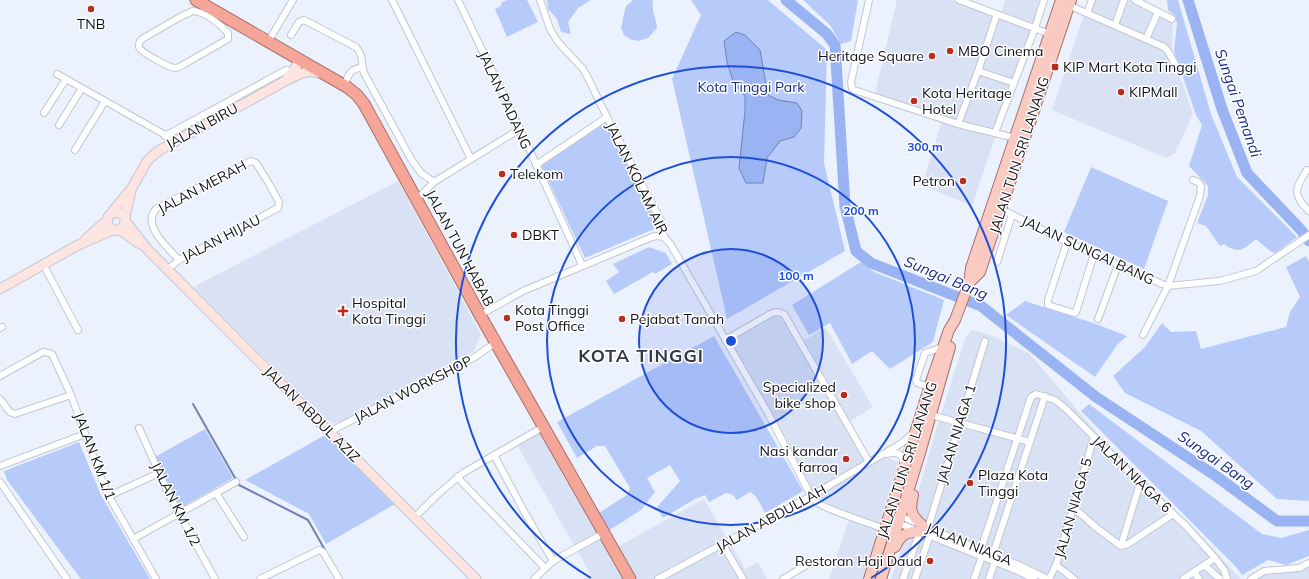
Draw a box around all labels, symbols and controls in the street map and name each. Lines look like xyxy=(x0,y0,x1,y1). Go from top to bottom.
marker: TNB xyxy=(86,4,96,14)
place label: TNB xyxy=(77,15,105,33)
place label: MBO Cinema xyxy=(958,42,1043,60)
marker: MBO Cinema xyxy=(945,46,955,56)
water label: Sungai Pemandi xyxy=(1211,46,1266,160)
place label: Heritage Square xyxy=(818,47,924,65)
street label: JALAN PADANG xyxy=(474,48,536,152)
marker: Heritage Square xyxy=(927,51,937,61)
place label: KIP Mart Kota Tinggi xyxy=(1063,58,1197,76)
marker: KIP Mart Kota Tinggi xyxy=(1050,62,1060,72)
street label: JALAN TUN SRI LANANG xyxy=(985,74,1053,236)
park label: Kota Tinggi Park xyxy=(698,78,805,96)
place label: KIPMall xyxy=(1129,83,1178,101)
place label: Kota Heritage Hotel xyxy=(922,84,1012,118)
marker: KIPMall xyxy=(1116,87,1126,97)
marker: Kota Heritage Hotel xyxy=(909,96,919,106)
street label: JALAN BIRU xyxy=(163,99,241,153)
street label: JALAN KOLAM AIR xyxy=(602,119,672,237)
text: 300 m xyxy=(907,139,943,154)
street label: JALAN MERAH xyxy=(155,156,249,218)
place label: Telekom xyxy=(510,165,563,183)
marker: Telekom xyxy=(497,169,507,179)
place label: Petron xyxy=(912,172,955,190)
marker: Petron xyxy=(958,176,968,186)
street label: JALAN TUN HABAB xyxy=(422,187,498,309)
text: 200 m xyxy=(843,203,879,218)
street label: JALAN HIJAU xyxy=(179,210,263,266)
street label: JALAN SUNGAI BANG xyxy=(1019,211,1157,289)
place label: DBKT xyxy=(522,226,559,244)
marker: DBKT xyxy=(509,230,519,240)
water label: Sungai Bang xyxy=(901,251,991,304)
text: 100 m xyxy=(778,268,814,283)
place label: Hospital Kota Tinggi xyxy=(352,294,426,328)
place label: Kota Tinggi Post Office xyxy=(515,301,589,335)
marker: Hospital Kota Tinggi xyxy=(337,305,349,317)
place label: Pejabat Tanah xyxy=(630,310,724,328)
marker: Kota Tinggi Post Office xyxy=(502,313,512,323)
marker: Pejabat Tanah xyxy=(617,314,627,324)
centre of rings xyxy=(724,334,738,348)
district label: KOTA TINGGI xyxy=(578,344,704,367)
street label: JALAN WORKSHOP xyxy=(351,351,475,427)
street label: JALAN ABDUL AZIZ xyxy=(260,362,364,466)
place label: Specialized bike shop xyxy=(763,378,836,412)
street label: JALAN TUN SRI LANANG xyxy=(873,379,941,541)
street label: JALAN NIAGA 1 xyxy=(932,382,980,486)
marker: Specialized bike shop xyxy=(839,390,849,400)
street label: JALAN KM 1/1 xyxy=(70,410,120,502)
water label: Sungai Bang xyxy=(1174,426,1258,493)
street label: JALAN NIAGA 6 xyxy=(1089,432,1175,516)
place label: Nasi kandar farroq xyxy=(760,442,839,476)
marker: Nasi kandar farroq xyxy=(841,454,851,464)
street label: JALAN NIAGA 5 xyxy=(1050,456,1096,560)
street label: JALAN KM 1/2 xyxy=(147,459,205,549)
place label: Plaza Kota Tinggi xyxy=(978,466,1048,500)
marker: Plaza Kota Tinggi xyxy=(965,478,975,488)
street label: JALAN ABDULLAH xyxy=(713,480,829,556)
street label: JALAN NIAGA xyxy=(923,519,1015,570)
place label: Restoran Haji Daud xyxy=(795,552,922,570)
marker: Restoran Haji Daud xyxy=(925,556,935,566)

